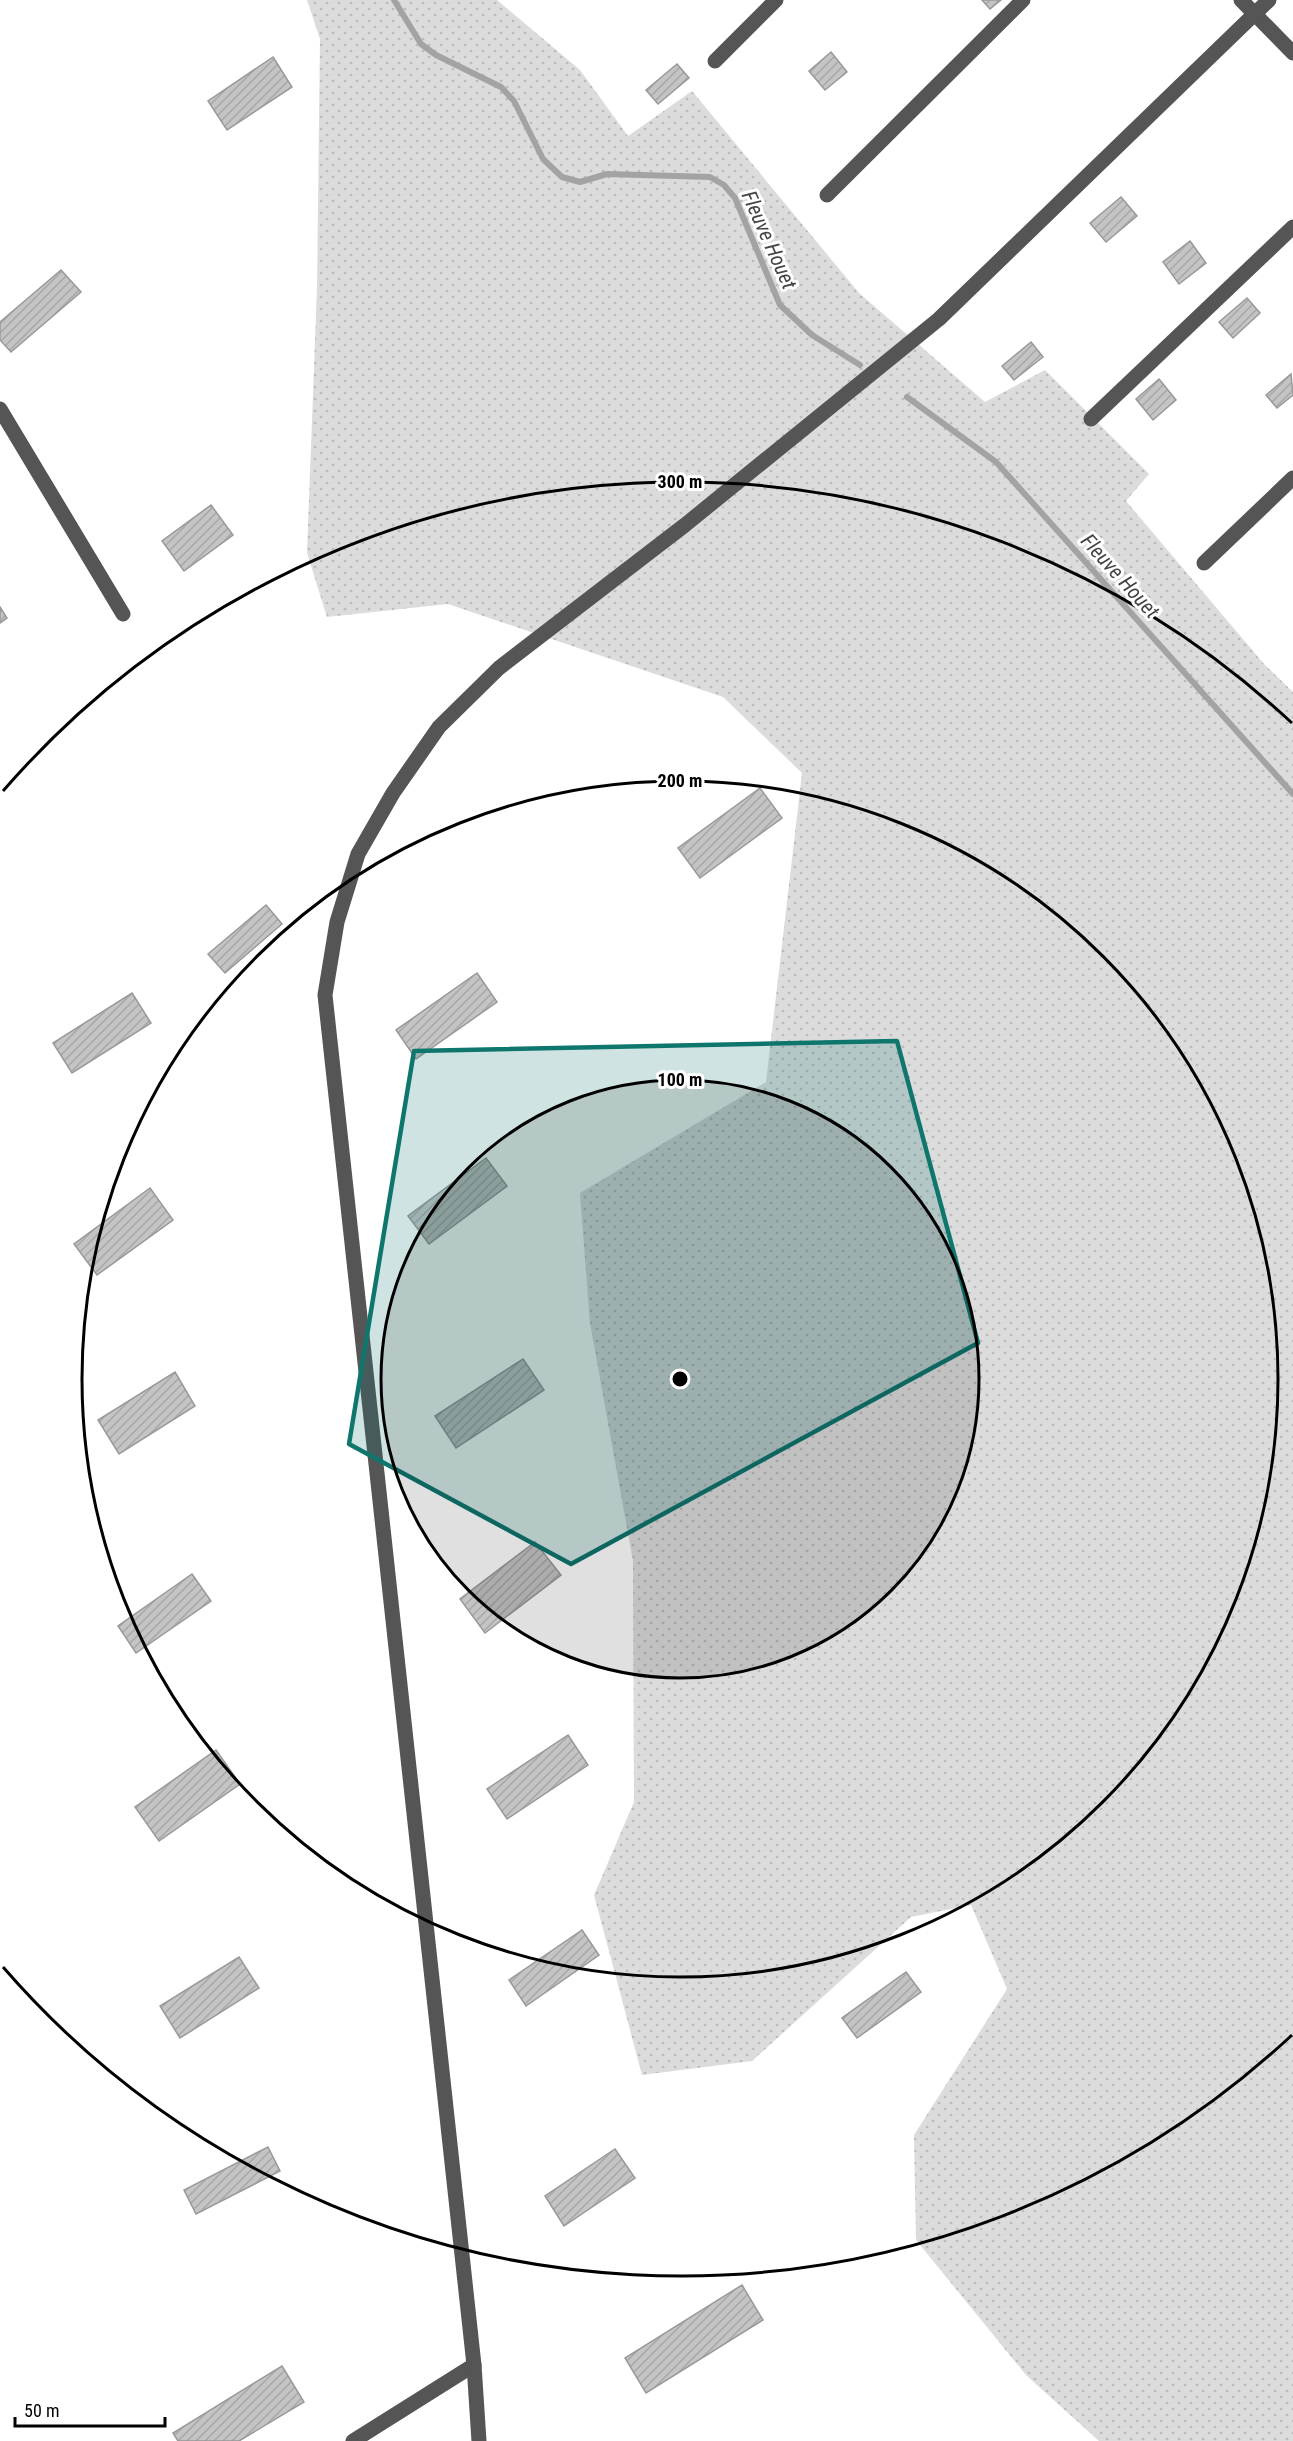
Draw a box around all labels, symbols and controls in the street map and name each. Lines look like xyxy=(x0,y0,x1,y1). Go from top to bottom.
water label: Fleuve Houet xyxy=(737,187,802,294)
text: 300 m xyxy=(658,471,702,492)
water label: Fleuve Houet xyxy=(1076,529,1165,624)
text: 200 m xyxy=(658,770,702,791)
text: 100 m xyxy=(658,1069,702,1090)
centre of rings xyxy=(670,1369,690,1389)
scale bar xyxy=(15,2390,165,2428)
text: 50 m xyxy=(24,2400,59,2421)

